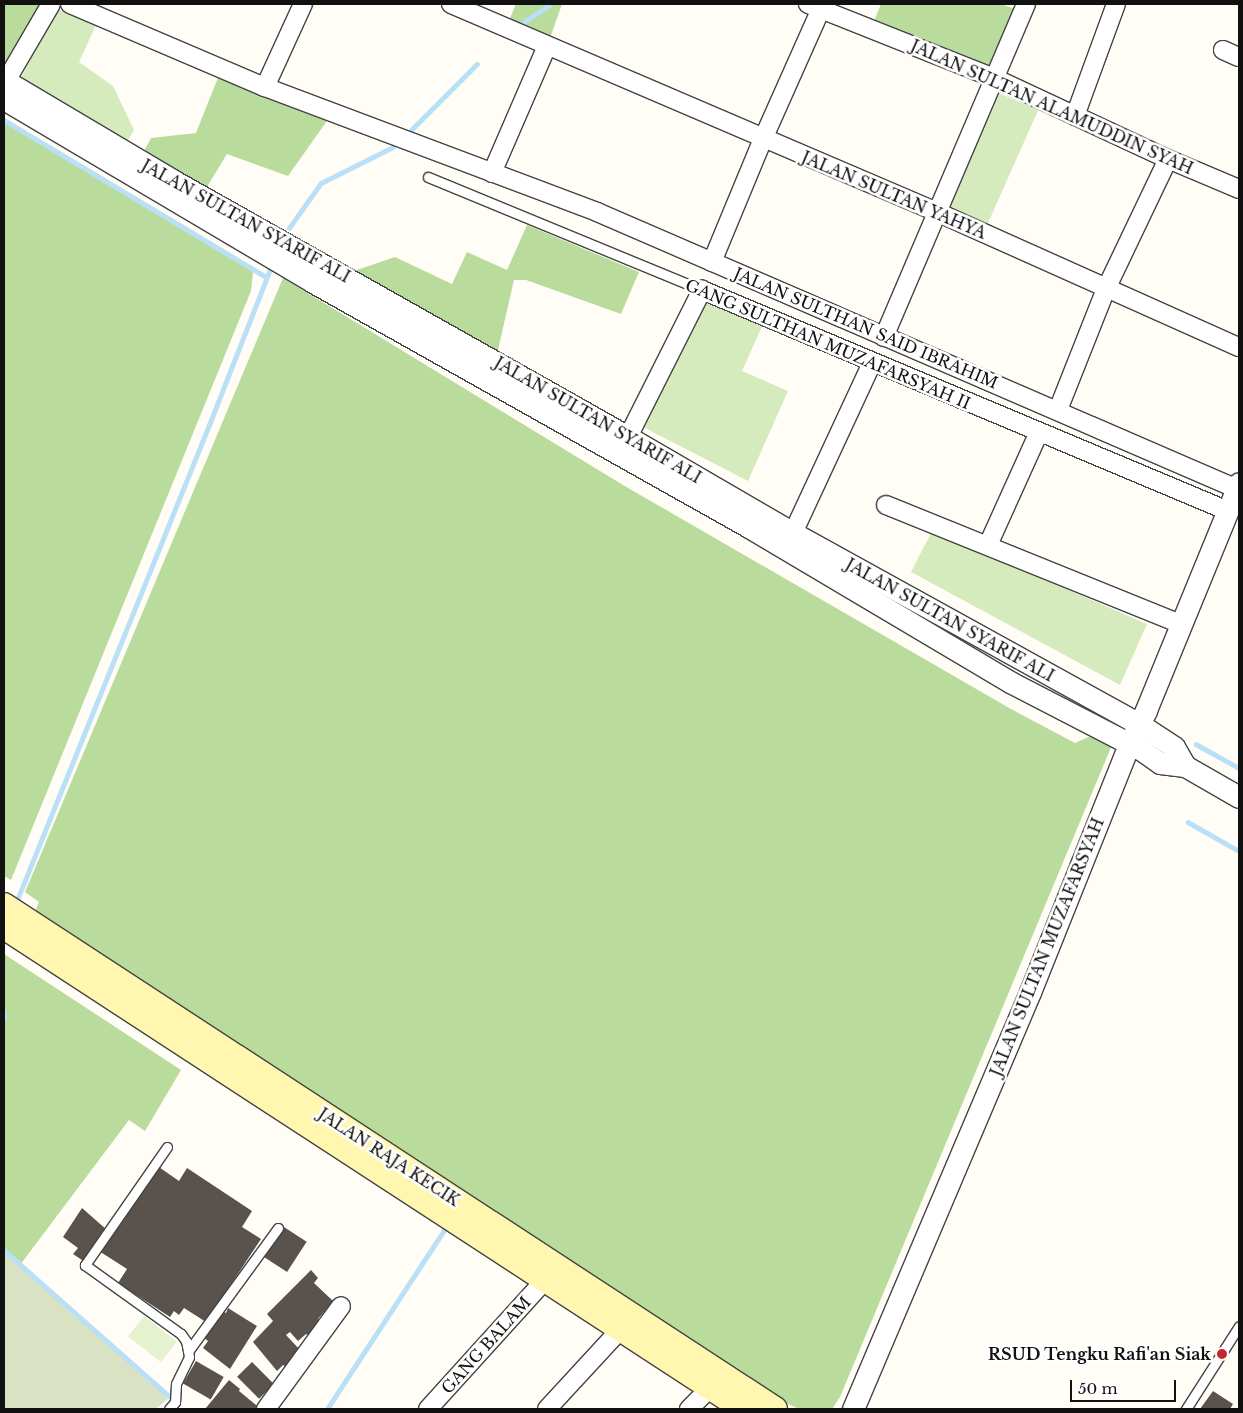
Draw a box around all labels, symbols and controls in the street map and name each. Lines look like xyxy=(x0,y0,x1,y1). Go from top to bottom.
street label: JALAN SULTAN ALAMUDDIN SYAH xyxy=(908,36,1196,178)
street label: JALAN SULTAN YAHYA xyxy=(799,147,989,243)
street label: JALAN SULTAN SYARIF ALI xyxy=(138,155,354,287)
street label: JALAN SULTHAN SAID IBRAHIM xyxy=(731,263,1001,393)
street label: GANG SULTHAN MUZAFARSYAH II xyxy=(682,275,974,413)
street label: JALAN SULTAN SYARIF ALI xyxy=(491,352,705,488)
street label: JALAN SULTAN SYARIF ALI xyxy=(842,554,1058,686)
street label: JALAN SULTAN MUZAFARSYAH xyxy=(986,815,1108,1079)
street label: JALAN RAJA KECIK xyxy=(314,1104,464,1210)
street label: GANG BALAM xyxy=(437,1292,535,1398)
place label: RSUD Tengku Rafi'an Siak xyxy=(988,1344,1211,1364)
marker: RSUD Tengku Rafi'an Siak xyxy=(1215,1347,1229,1361)
scale bar xyxy=(1073,1370,1179,1402)
text: 50 m xyxy=(1078,1379,1118,1398)

